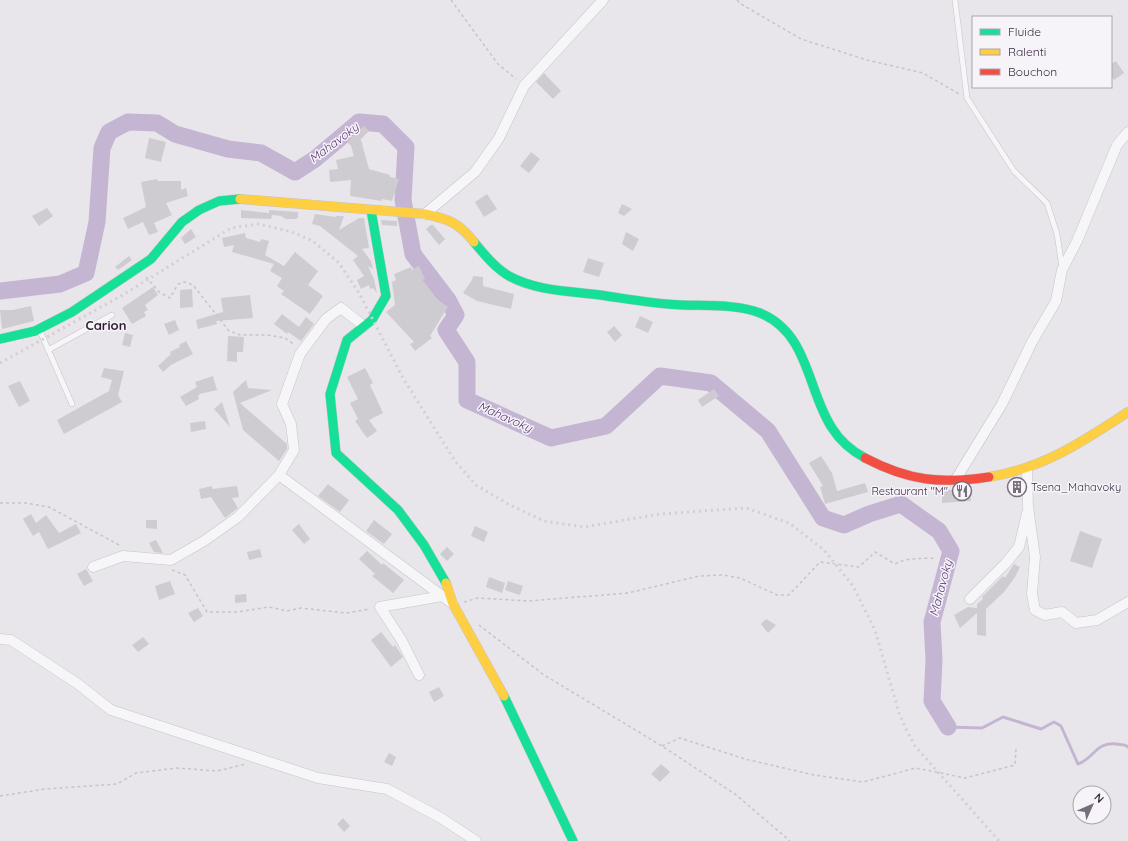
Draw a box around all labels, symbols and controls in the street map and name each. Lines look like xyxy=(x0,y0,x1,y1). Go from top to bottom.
legend xyxy=(972,16,1112,88)
text: Fluide xyxy=(1008,24,1041,39)
text: Ralenti xyxy=(1008,44,1046,59)
text: Bouchon xyxy=(1008,64,1057,79)
water label: Mahavoky xyxy=(306,118,362,166)
district label: Carion xyxy=(86,317,126,333)
water label: Mahavoky xyxy=(476,398,536,436)
building icon: Tsena_Mahavoky xyxy=(1006,476,1028,498)
restaurant icon: Restaurant "M" xyxy=(951,480,973,502)
place label: Tsena_Mahavoky xyxy=(1031,480,1121,494)
place label: Restaurant "M" xyxy=(871,484,948,498)
water label: Mahavoky xyxy=(926,557,956,618)
north arrow xyxy=(1072,785,1112,825)
text: N xyxy=(1091,790,1107,806)

